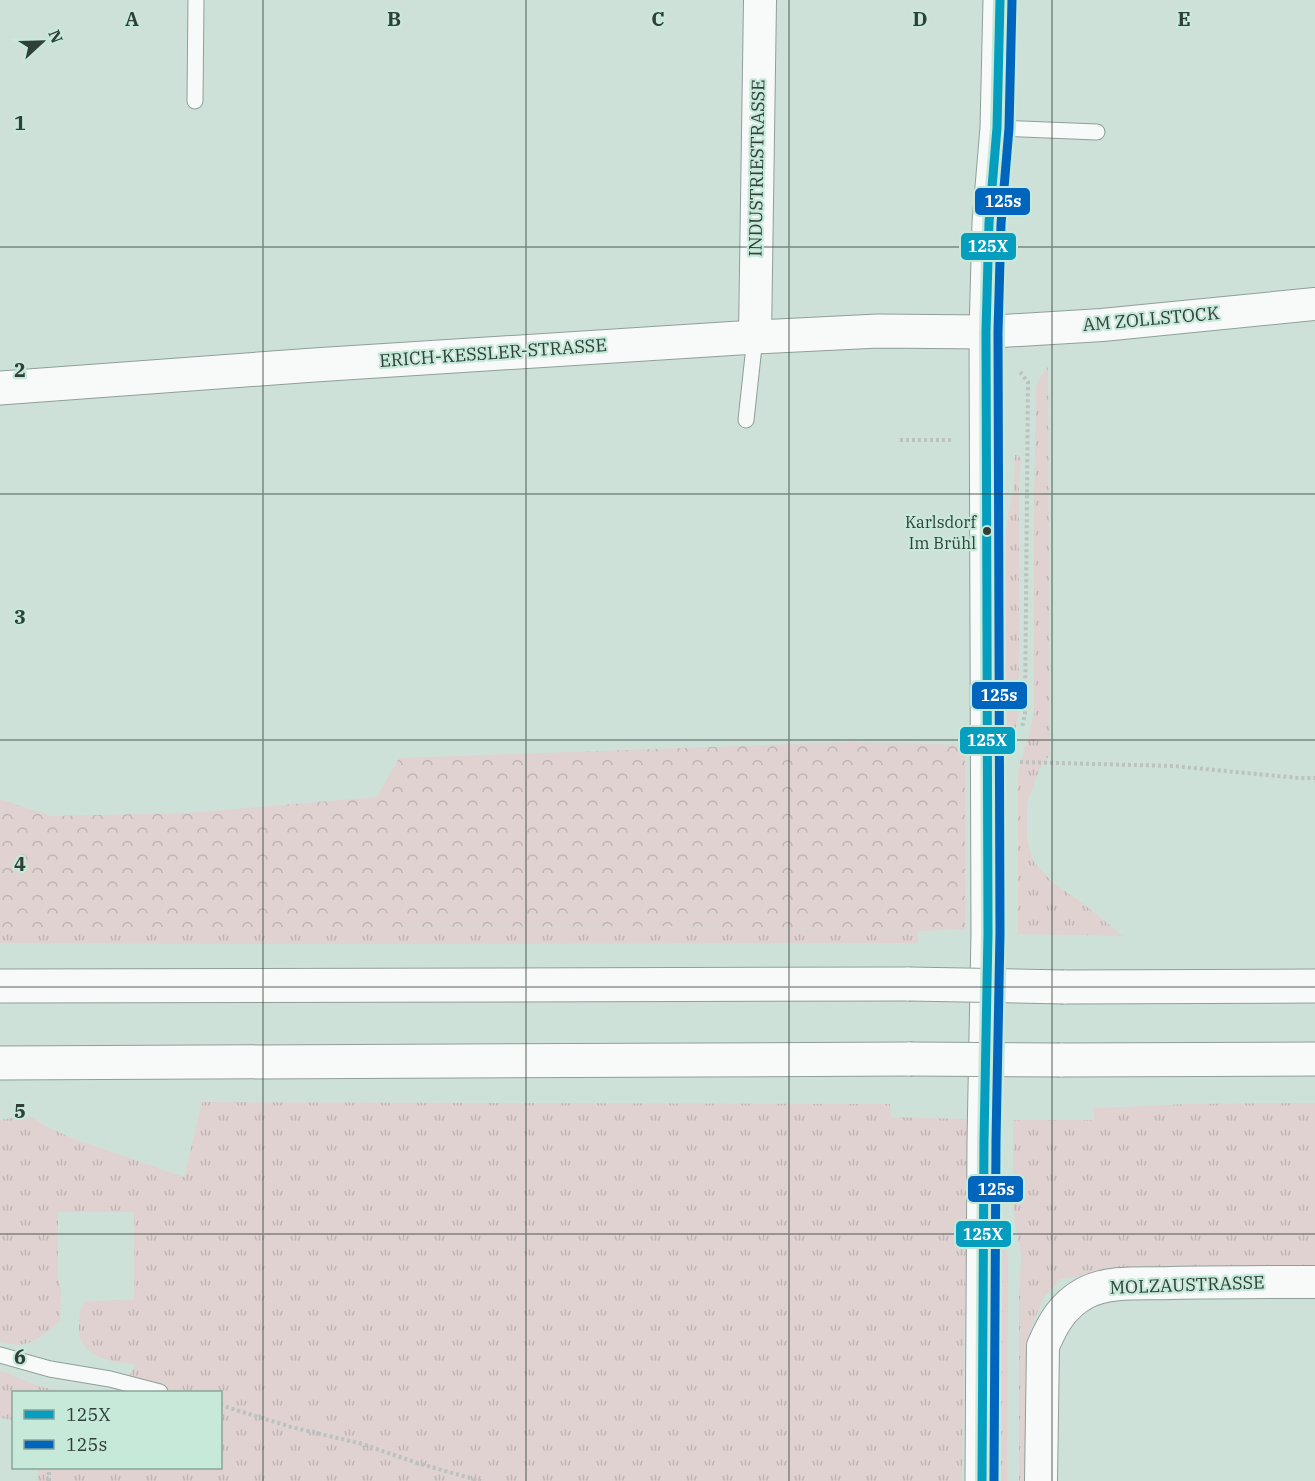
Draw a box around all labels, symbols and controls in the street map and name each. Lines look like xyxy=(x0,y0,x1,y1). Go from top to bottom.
text: A xyxy=(125,5,139,32)
text: B xyxy=(387,5,401,32)
text: C xyxy=(651,5,665,32)
text: D xyxy=(912,5,928,32)
text: E xyxy=(1177,5,1191,32)
north arrow xyxy=(12,12,72,72)
text: N xyxy=(44,27,68,46)
street label: INDUSTRIESTRASSE xyxy=(743,79,770,257)
text: 1 xyxy=(14,109,26,136)
line badge: 125s xyxy=(974,187,1031,216)
text: 125s xyxy=(985,191,1021,211)
line badge: 125X xyxy=(960,232,1017,261)
text: 125X xyxy=(968,236,1009,256)
street label: AM ZOLLSTOCK xyxy=(1082,301,1221,336)
street label: ERICH-KESSLER-STRASSE xyxy=(378,333,608,372)
text: 2 xyxy=(14,356,26,383)
place label: Karlsdorf Im Brühl xyxy=(905,512,978,553)
marker: Karlsdorf Im Brühl xyxy=(981,525,993,537)
text: 3 xyxy=(14,603,26,630)
line badge: 125s xyxy=(971,681,1028,710)
text: 125s xyxy=(981,685,1017,705)
line badge: 125X xyxy=(959,726,1016,755)
text: 125X xyxy=(967,730,1008,750)
text: 4 xyxy=(14,850,26,877)
text: 5 xyxy=(14,1097,26,1124)
line badge: 125s xyxy=(967,1175,1024,1203)
text: 125s xyxy=(978,1179,1014,1199)
line badge: 125X xyxy=(955,1220,1012,1248)
text: 125X xyxy=(963,1224,1004,1244)
street label: MOLZAUSTRASSE xyxy=(1109,1270,1265,1299)
text: 6 xyxy=(14,1343,26,1370)
legend xyxy=(12,1391,222,1469)
text: 125X xyxy=(66,1403,110,1426)
text: 125s xyxy=(66,1433,107,1456)

